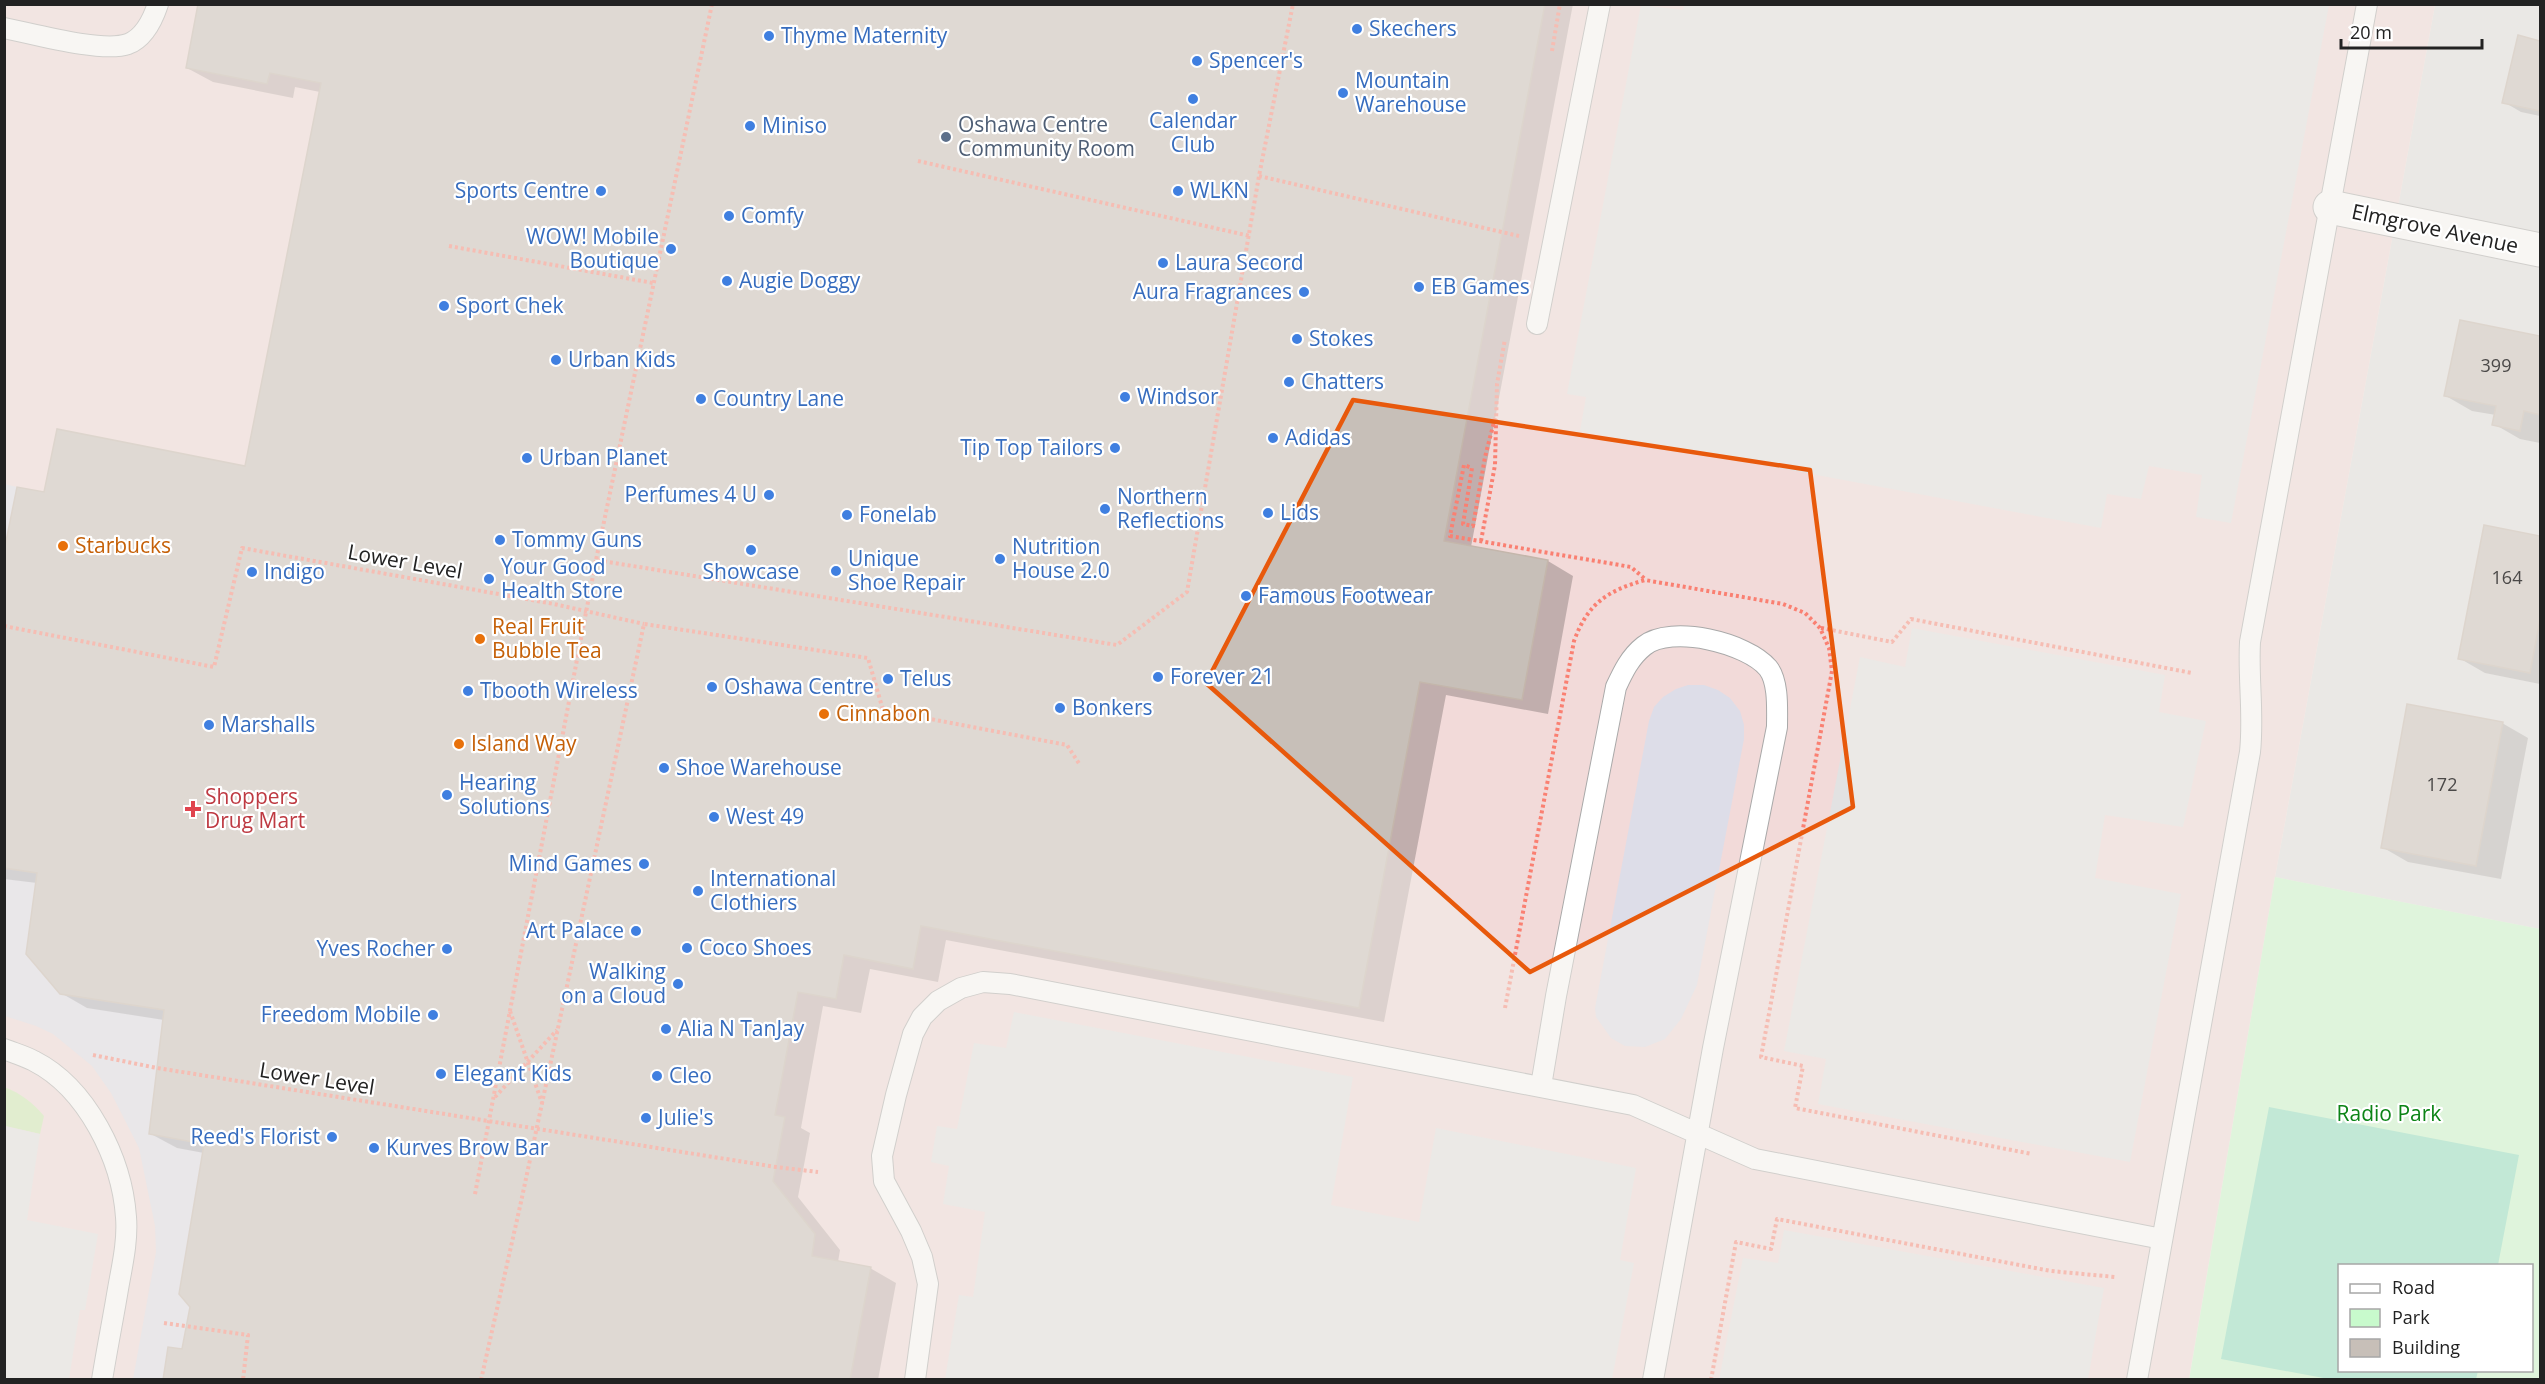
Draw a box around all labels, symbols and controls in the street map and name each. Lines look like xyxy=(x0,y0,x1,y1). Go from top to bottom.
scale bar xyxy=(2341,12,2482,50)
place label: Skechers xyxy=(1369,14,1457,42)
text: 20 m xyxy=(2350,20,2392,44)
place label: Thyme Maternity xyxy=(781,21,948,49)
marker: Skechers xyxy=(1350,22,1364,36)
marker: Thyme Maternity xyxy=(762,29,776,43)
place label: Spencer's xyxy=(1209,46,1303,74)
marker: Spencer's xyxy=(1190,54,1204,68)
place label: Mountain Warehouse xyxy=(1355,66,1467,118)
marker: Mountain Warehouse xyxy=(1336,86,1350,100)
marker: Calendar Club xyxy=(1186,92,1200,106)
place label: Calendar Club xyxy=(1149,106,1237,158)
place label: Oshawa Centre Community Room xyxy=(958,110,1135,162)
place label: Miniso xyxy=(762,111,827,139)
marker: Miniso xyxy=(743,119,757,133)
marker: Oshawa Centre Community Room xyxy=(939,130,953,144)
place label: Sports Centre xyxy=(455,176,589,204)
place label: WLKN xyxy=(1190,176,1249,204)
marker: Sports Centre xyxy=(594,184,608,198)
marker: WLKN xyxy=(1171,184,1185,198)
street label: Elmgrove Avenue xyxy=(2349,197,2521,259)
place label: Comfy xyxy=(741,201,804,229)
marker: Comfy xyxy=(722,209,736,223)
place label: WOW! Mobile Boutique xyxy=(526,222,659,274)
marker: WOW! Mobile Boutique xyxy=(664,242,678,256)
place label: Laura Secord xyxy=(1175,248,1304,276)
marker: Laura Secord xyxy=(1156,256,1170,270)
place label: Augie Doggy xyxy=(739,266,861,294)
place label: EB Games xyxy=(1431,272,1530,300)
marker: Augie Doggy xyxy=(720,274,734,288)
place label: Aura Fragrances xyxy=(1133,277,1292,305)
marker: EB Games xyxy=(1412,280,1426,294)
marker: Aura Fragrances xyxy=(1297,285,1311,299)
place label: Sport Chek xyxy=(456,291,563,319)
marker: Sport Chek xyxy=(437,299,451,313)
place label: Stokes xyxy=(1309,324,1373,352)
marker: Stokes xyxy=(1290,332,1304,346)
place label: Urban Kids xyxy=(568,345,676,373)
marker: Urban Kids xyxy=(549,353,563,367)
house number: 399 xyxy=(2481,353,2511,377)
place label: Chatters xyxy=(1301,367,1384,395)
marker: Chatters xyxy=(1282,375,1296,389)
place label: Windsor xyxy=(1137,382,1219,410)
place label: Country Lane xyxy=(713,384,844,412)
marker: Windsor xyxy=(1118,390,1132,404)
marker: Country Lane xyxy=(694,392,708,406)
place label: Adidas xyxy=(1285,423,1351,451)
marker: Adidas xyxy=(1266,431,1280,445)
place label: Tip Top Tailors xyxy=(960,433,1103,461)
marker: Tip Top Tailors xyxy=(1108,441,1122,455)
place label: Urban Planet xyxy=(539,443,668,471)
marker: Urban Planet xyxy=(520,451,534,465)
place label: Perfumes 4 U xyxy=(625,480,757,508)
place label: Northern Reflections xyxy=(1117,482,1224,534)
marker: Perfumes 4 U xyxy=(762,488,776,502)
place label: Lids xyxy=(1280,498,1319,526)
place label: Fonelab xyxy=(859,500,937,528)
marker: Northern Reflections xyxy=(1098,502,1112,516)
marker: Lids xyxy=(1261,506,1275,520)
marker: Fonelab xyxy=(840,508,854,522)
place label: Tommy Guns xyxy=(512,525,642,553)
place label: Starbucks xyxy=(75,531,171,559)
place label: Nutrition House 2.0 xyxy=(1012,532,1110,584)
marker: Tommy Guns xyxy=(493,533,507,547)
street label: Lower Level xyxy=(346,537,465,585)
marker: Starbucks xyxy=(56,539,70,553)
marker: Showcase xyxy=(744,543,758,557)
place label: Unique Shoe Repair xyxy=(848,544,966,596)
place label: Your Good Health Store xyxy=(501,552,623,604)
marker: Nutrition House 2.0 xyxy=(993,552,1007,566)
place label: Indigo xyxy=(264,557,325,585)
place label: Showcase xyxy=(703,557,799,585)
marker: Unique Shoe Repair xyxy=(829,564,843,578)
marker: Indigo xyxy=(245,565,259,579)
house number: 164 xyxy=(2492,565,2522,589)
marker: Your Good Health Store xyxy=(482,572,496,586)
place label: Famous Footwear xyxy=(1258,581,1433,609)
marker: Famous Footwear xyxy=(1239,589,1253,603)
place label: Real Fruit Bubble Tea xyxy=(492,612,602,664)
marker: Real Fruit Bubble Tea xyxy=(473,632,487,646)
place label: Forever 21 xyxy=(1170,662,1274,690)
place label: Telus xyxy=(900,664,952,692)
marker: Forever 21 xyxy=(1151,670,1165,684)
place label: Oshawa Centre xyxy=(724,672,874,700)
marker: Telus xyxy=(881,672,895,686)
place label: Tbooth Wireless xyxy=(480,676,638,704)
marker: Oshawa Centre xyxy=(705,680,719,694)
marker: Tbooth Wireless xyxy=(461,684,475,698)
place label: Bonkers xyxy=(1072,693,1153,721)
place label: Cinnabon xyxy=(836,699,930,727)
marker: Bonkers xyxy=(1053,701,1067,715)
marker: Cinnabon xyxy=(817,707,831,721)
place label: Marshalls xyxy=(221,710,315,738)
marker: Marshalls xyxy=(202,718,216,732)
place label: Island Way xyxy=(471,729,577,757)
marker: Island Way xyxy=(452,737,466,751)
place label: Shoe Warehouse xyxy=(676,753,842,781)
marker: Shoe Warehouse xyxy=(657,761,671,775)
place label: Hearing Solutions xyxy=(459,768,550,820)
house number: 172 xyxy=(2427,772,2457,796)
place label: Shoppers Drug Mart xyxy=(205,782,305,834)
marker: Hearing Solutions xyxy=(440,788,454,802)
marker: Shoppers Drug Mart xyxy=(186,802,200,816)
place label: West 49 xyxy=(726,802,804,830)
marker: West 49 xyxy=(707,810,721,824)
place label: Mind Games xyxy=(508,849,632,877)
marker: Mind Games xyxy=(637,857,651,871)
place label: International Clothiers xyxy=(710,864,836,916)
marker: International Clothiers xyxy=(691,884,705,898)
place label: Art Palace xyxy=(526,916,624,944)
marker: Art Palace xyxy=(629,924,643,938)
place label: Coco Shoes xyxy=(699,933,812,961)
place label: Yves Rocher xyxy=(317,934,435,962)
marker: Coco Shoes xyxy=(680,941,694,955)
marker: Yves Rocher xyxy=(440,942,454,956)
place label: Walking on a Cloud xyxy=(561,957,666,1009)
marker: Walking on a Cloud xyxy=(671,977,685,991)
place label: Freedom Mobile xyxy=(261,1000,421,1028)
marker: Freedom Mobile xyxy=(426,1008,440,1022)
place label: Alia N TanJay xyxy=(678,1014,805,1042)
marker: Alia N TanJay xyxy=(659,1022,673,1036)
street label: Lower Level xyxy=(258,1055,377,1101)
place label: Elegant Kids xyxy=(453,1059,572,1087)
place label: Cleo xyxy=(669,1061,712,1089)
marker: Elegant Kids xyxy=(434,1067,448,1081)
marker: Cleo xyxy=(650,1069,664,1083)
park label: Radio Park xyxy=(2337,1099,2441,1127)
place label: Julie's xyxy=(656,1103,714,1131)
marker: Julie's xyxy=(639,1111,653,1125)
place label: Reed's Florist xyxy=(190,1122,320,1150)
marker: Reed's Florist xyxy=(325,1130,339,1144)
place label: Kurves Brow Bar xyxy=(386,1133,549,1161)
marker: Kurves Brow Bar xyxy=(367,1141,381,1155)
legend xyxy=(2338,1264,2533,1372)
text: Road xyxy=(2392,1275,2435,1299)
text: Park xyxy=(2392,1305,2430,1329)
text: Building xyxy=(2392,1335,2460,1359)

